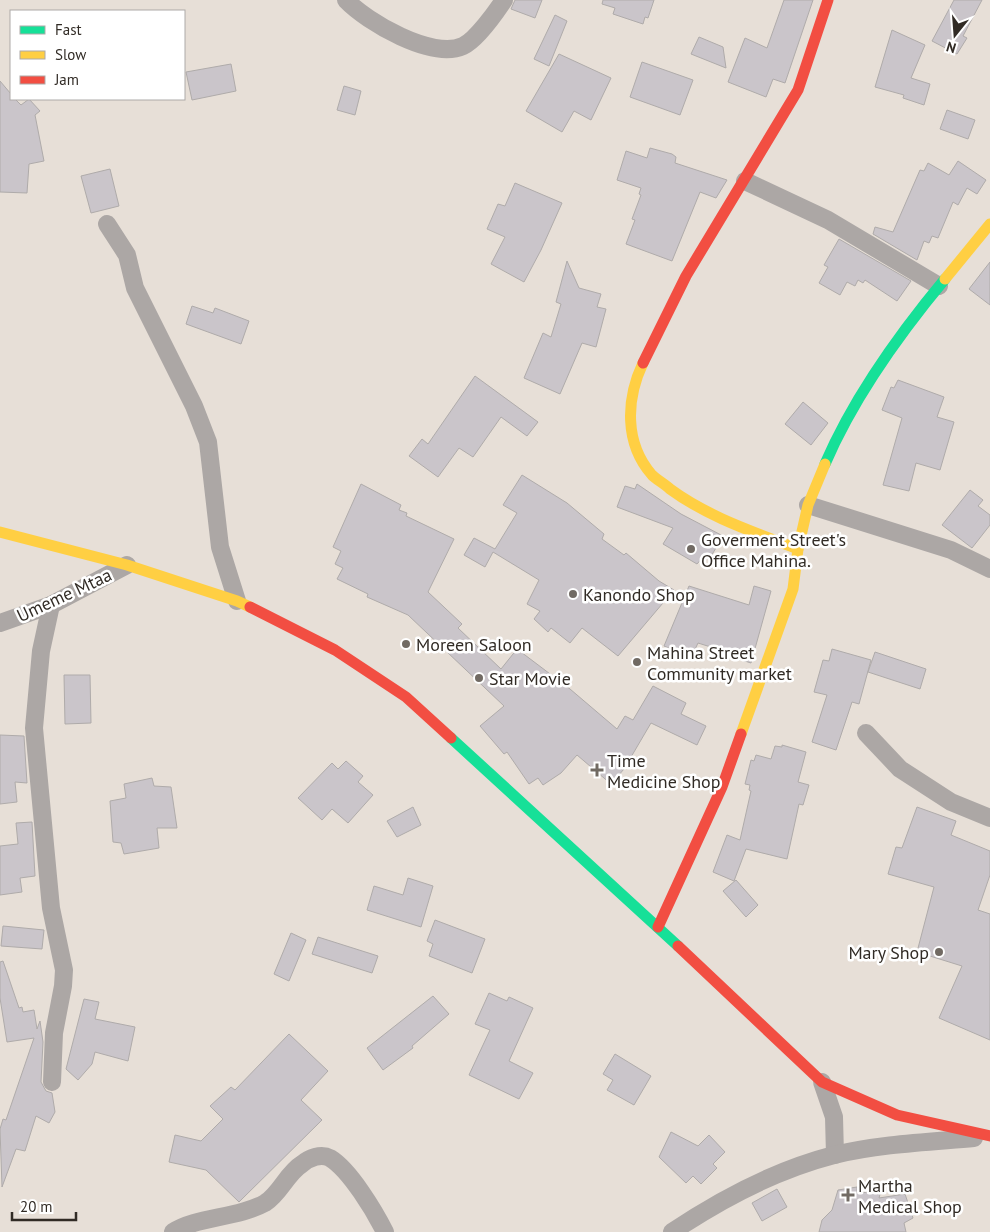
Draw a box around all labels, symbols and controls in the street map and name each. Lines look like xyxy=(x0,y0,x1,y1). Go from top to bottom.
legend xyxy=(10,10,185,100)
north arrow xyxy=(930,10,980,60)
text: Fast xyxy=(55,20,82,39)
text: N xyxy=(944,37,958,57)
text: Slow xyxy=(55,45,86,64)
text: Jam xyxy=(54,70,79,89)
place label: Goverment Street's Office Mahina. xyxy=(701,528,846,572)
marker: Goverment Street's Office Mahina. xyxy=(685,543,697,555)
street label: Umeme Mtaa xyxy=(13,563,115,627)
place label: Kanondo Shop xyxy=(583,583,695,606)
marker: Kanondo Shop xyxy=(567,588,579,600)
place label: Moreen Saloon xyxy=(416,633,532,656)
marker: Moreen Saloon xyxy=(400,638,412,650)
place label: Mahina Street Community market xyxy=(647,641,792,685)
marker: Mahina Street Community market xyxy=(631,656,643,668)
place label: Star Movie xyxy=(489,667,571,690)
marker: Star Movie xyxy=(473,672,485,684)
place label: Time Medicine Shop xyxy=(607,749,720,793)
marker: Time Medicine Shop xyxy=(591,764,603,776)
place label: Mary Shop xyxy=(848,941,929,964)
marker: Mary Shop xyxy=(933,946,945,958)
place label: Martha Medical Shop xyxy=(858,1174,962,1218)
marker: Martha Medical Shop xyxy=(842,1189,854,1201)
scale bar xyxy=(12,1190,76,1222)
text: 20 m xyxy=(20,1197,53,1216)

